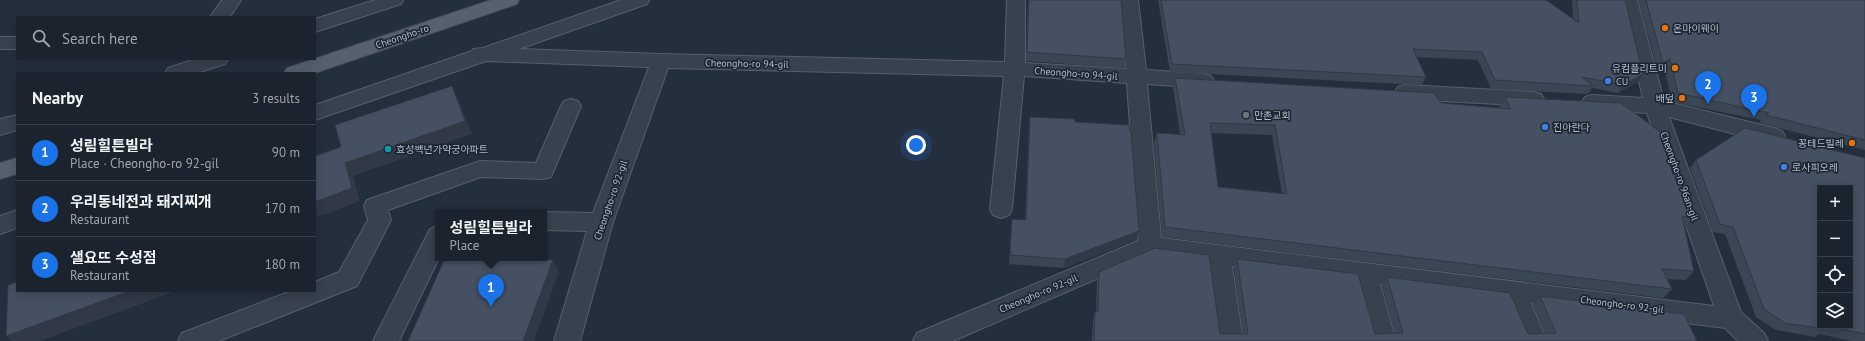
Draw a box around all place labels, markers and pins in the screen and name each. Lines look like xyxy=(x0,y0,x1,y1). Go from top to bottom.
place label: 온마이웨이 xyxy=(1673,22,1719,35)
marker: 온마이웨이 xyxy=(1660,23,1670,33)
place label: 유컴플리트미 xyxy=(1612,62,1667,75)
marker: 유컴플리트미 xyxy=(1670,63,1680,73)
pin: 2 xyxy=(1695,71,1721,104)
place label: CU xyxy=(1616,75,1628,88)
marker: CU xyxy=(1603,76,1613,86)
pin: 3 xyxy=(1741,84,1767,117)
place label: 배덮 xyxy=(1656,92,1674,105)
marker: 배덮 xyxy=(1677,93,1687,103)
place label: 만촌교회 xyxy=(1254,109,1291,122)
marker: 만촌교회 xyxy=(1241,110,1251,120)
place label: 진아란다 xyxy=(1553,121,1591,134)
marker: 진아란다 xyxy=(1540,122,1550,132)
place label: 꽁테드빌레 xyxy=(1798,137,1844,150)
marker: 꽁테드빌레 xyxy=(1847,138,1857,148)
place label: 효성백년가약궁아파트 xyxy=(396,143,488,156)
marker: 효성백년가약궁아파트 xyxy=(383,144,393,154)
place label: 로사피오레 xyxy=(1792,161,1838,174)
marker: 로사피오레 xyxy=(1779,162,1789,172)
pin: 1 xyxy=(478,274,504,307)

